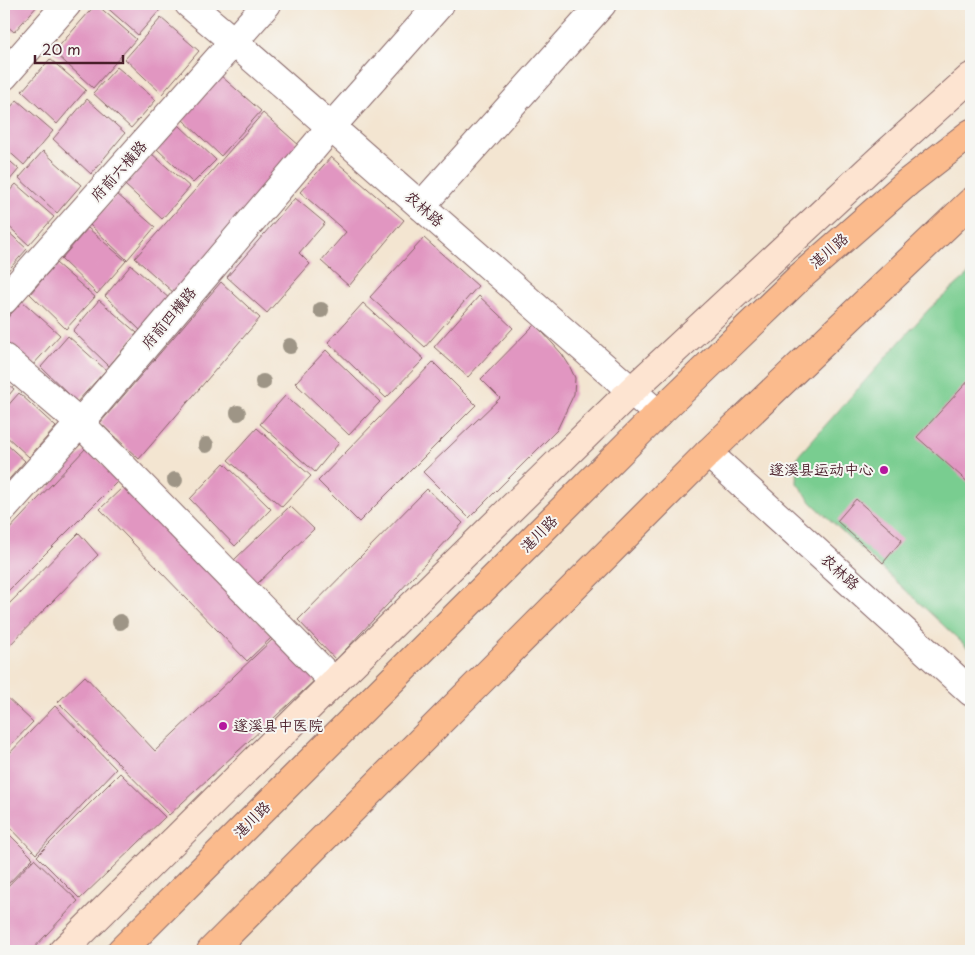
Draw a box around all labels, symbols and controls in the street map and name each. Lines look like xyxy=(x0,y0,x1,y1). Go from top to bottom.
scale bar xyxy=(35,32,122,64)
text: 20 m xyxy=(42,37,81,60)
street label: 府前六横路 xyxy=(84,134,152,206)
street label: 农林路 xyxy=(400,184,450,231)
street label: 湛川路 xyxy=(803,226,853,273)
street label: 府前四横路 xyxy=(135,281,201,353)
place label: 遂溪县运动中心 xyxy=(769,457,874,480)
marker: 遂溪县运动中心 xyxy=(878,464,890,476)
street label: 湛川路 xyxy=(514,509,562,557)
street label: 农林路 xyxy=(817,547,865,594)
place label: 遂溪县中医院 xyxy=(233,713,323,736)
marker: 遂溪县中医院 xyxy=(217,720,229,732)
street label: 湛川路 xyxy=(227,795,275,843)

